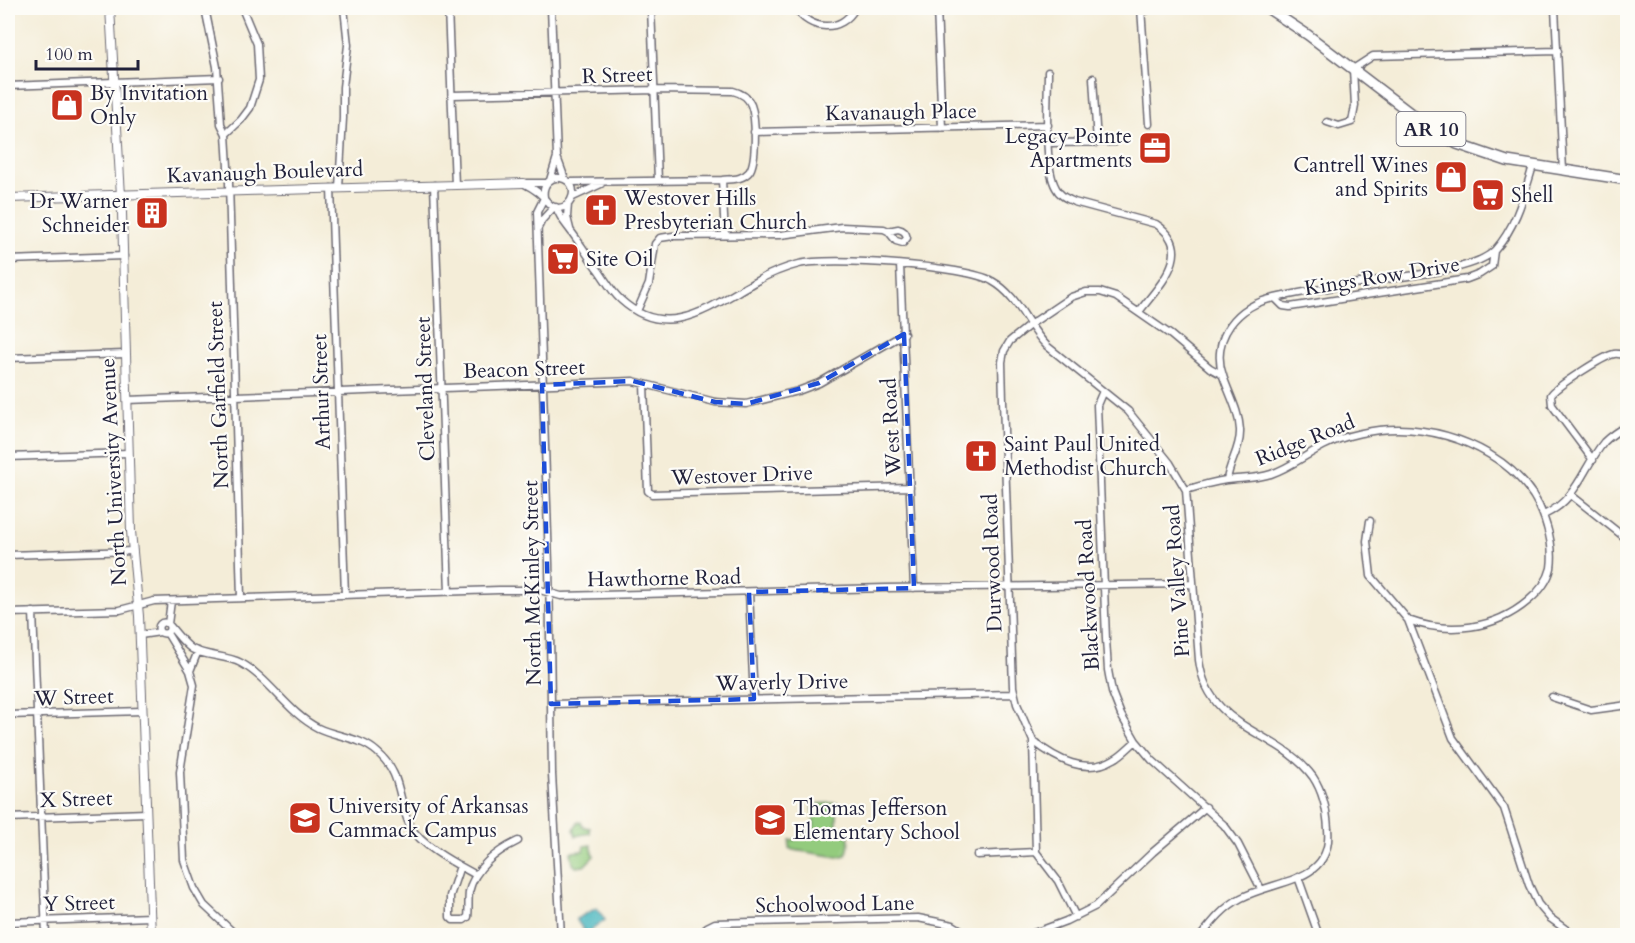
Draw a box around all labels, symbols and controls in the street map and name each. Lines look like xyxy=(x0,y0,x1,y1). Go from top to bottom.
scale bar xyxy=(36,33,138,71)
text: 100 m xyxy=(45,42,93,67)
street label: R Street xyxy=(581,60,653,91)
place label: By Invitation Only xyxy=(90,79,208,132)
shop icon: By Invitation Only xyxy=(49,87,85,123)
street label: Kavanaugh Place xyxy=(825,97,977,128)
road number: AR 10 xyxy=(1396,112,1466,146)
place label: Legacy Pointe Apartments xyxy=(1005,122,1132,175)
office icon: Legacy Pointe Apartments xyxy=(1137,130,1173,166)
place label: Cantrell Wines and Spirits xyxy=(1293,151,1428,204)
street label: Kavanaugh Boulevard xyxy=(166,155,364,190)
shop icon: Cantrell Wines and Spirits xyxy=(1433,159,1469,195)
supermarket icon: Shell xyxy=(1470,177,1506,213)
place label: Shell xyxy=(1511,181,1553,210)
place label: Westover Hills Presbyterian Church xyxy=(623,184,808,237)
place label: Dr Warner Schneider xyxy=(30,187,129,240)
church icon: Westover Hills Presbyterian Church xyxy=(583,192,619,228)
building icon: Dr Warner Schneider xyxy=(134,195,170,231)
supermarket icon: Site Oil xyxy=(545,241,581,277)
place label: Site Oil xyxy=(586,245,654,274)
street label: Kings Row Drive xyxy=(1302,250,1462,303)
street label: North Garfield Street xyxy=(201,300,236,489)
street label: Cleveland Street xyxy=(408,316,443,462)
street label: Arthur Street xyxy=(305,333,338,451)
street label: Beacon Street xyxy=(463,353,586,386)
street label: North University Avenue xyxy=(93,357,134,587)
street label: West Road xyxy=(874,377,909,478)
street label: Ridge Road xyxy=(1251,407,1359,474)
place label: Saint Paul United Methodist Church xyxy=(1004,430,1168,483)
church icon: Saint Paul United Methodist Church xyxy=(963,438,999,474)
street label: Westover Drive xyxy=(670,459,813,493)
street label: North McKinley Street xyxy=(516,480,549,686)
street label: Durwood Road xyxy=(976,493,1009,633)
street label: Pine Valley Road xyxy=(1158,504,1197,658)
street label: Blackwood Road xyxy=(1070,518,1107,672)
street label: Hawthorne Road xyxy=(587,563,741,594)
street label: Waverly Drive xyxy=(714,667,849,698)
street label: W Street xyxy=(33,682,115,713)
street label: X Street xyxy=(39,784,113,815)
place label: University of Arkansas Cammack Campus xyxy=(328,792,528,845)
place label: Thomas Jefferson Elementary School xyxy=(793,794,960,847)
school or university icon: University of Arkansas Cammack Campus xyxy=(287,800,323,836)
school or university icon: Thomas Jefferson Elementary School xyxy=(752,802,788,838)
street label: Y Street xyxy=(43,888,116,919)
street label: Schoolwood Lane xyxy=(755,889,915,920)

